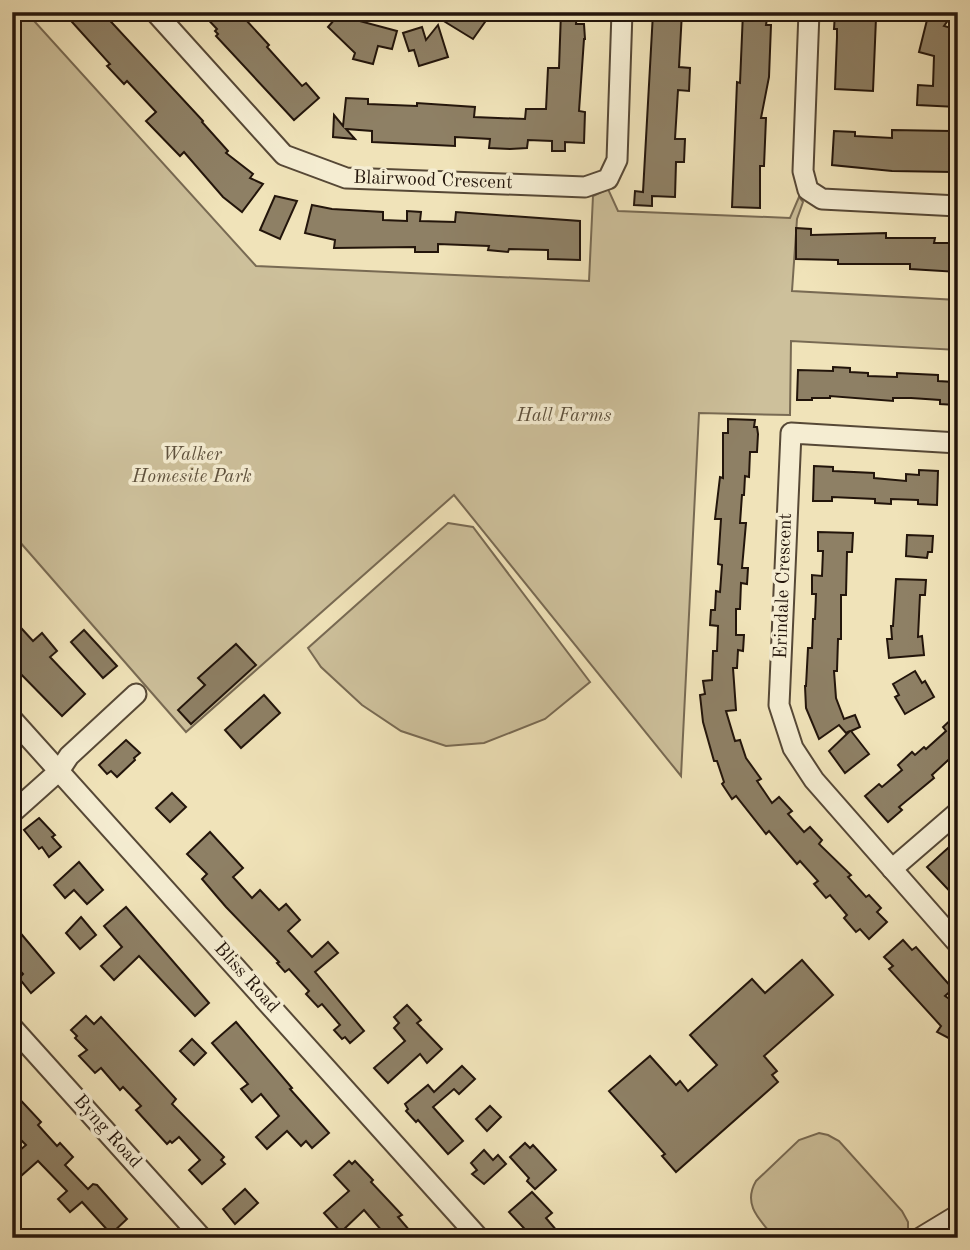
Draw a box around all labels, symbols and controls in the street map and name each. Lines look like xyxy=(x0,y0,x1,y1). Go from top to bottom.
street label: Blairwood Crescent xyxy=(353,169,513,193)
park label: Hall Farms xyxy=(515,407,612,426)
park label: Walker Homesite Park xyxy=(131,446,252,487)
street label: Erindale Crescent xyxy=(772,513,796,659)
street label: Bliss Road xyxy=(210,939,282,1017)
street label: Byng Road xyxy=(69,1092,145,1172)

